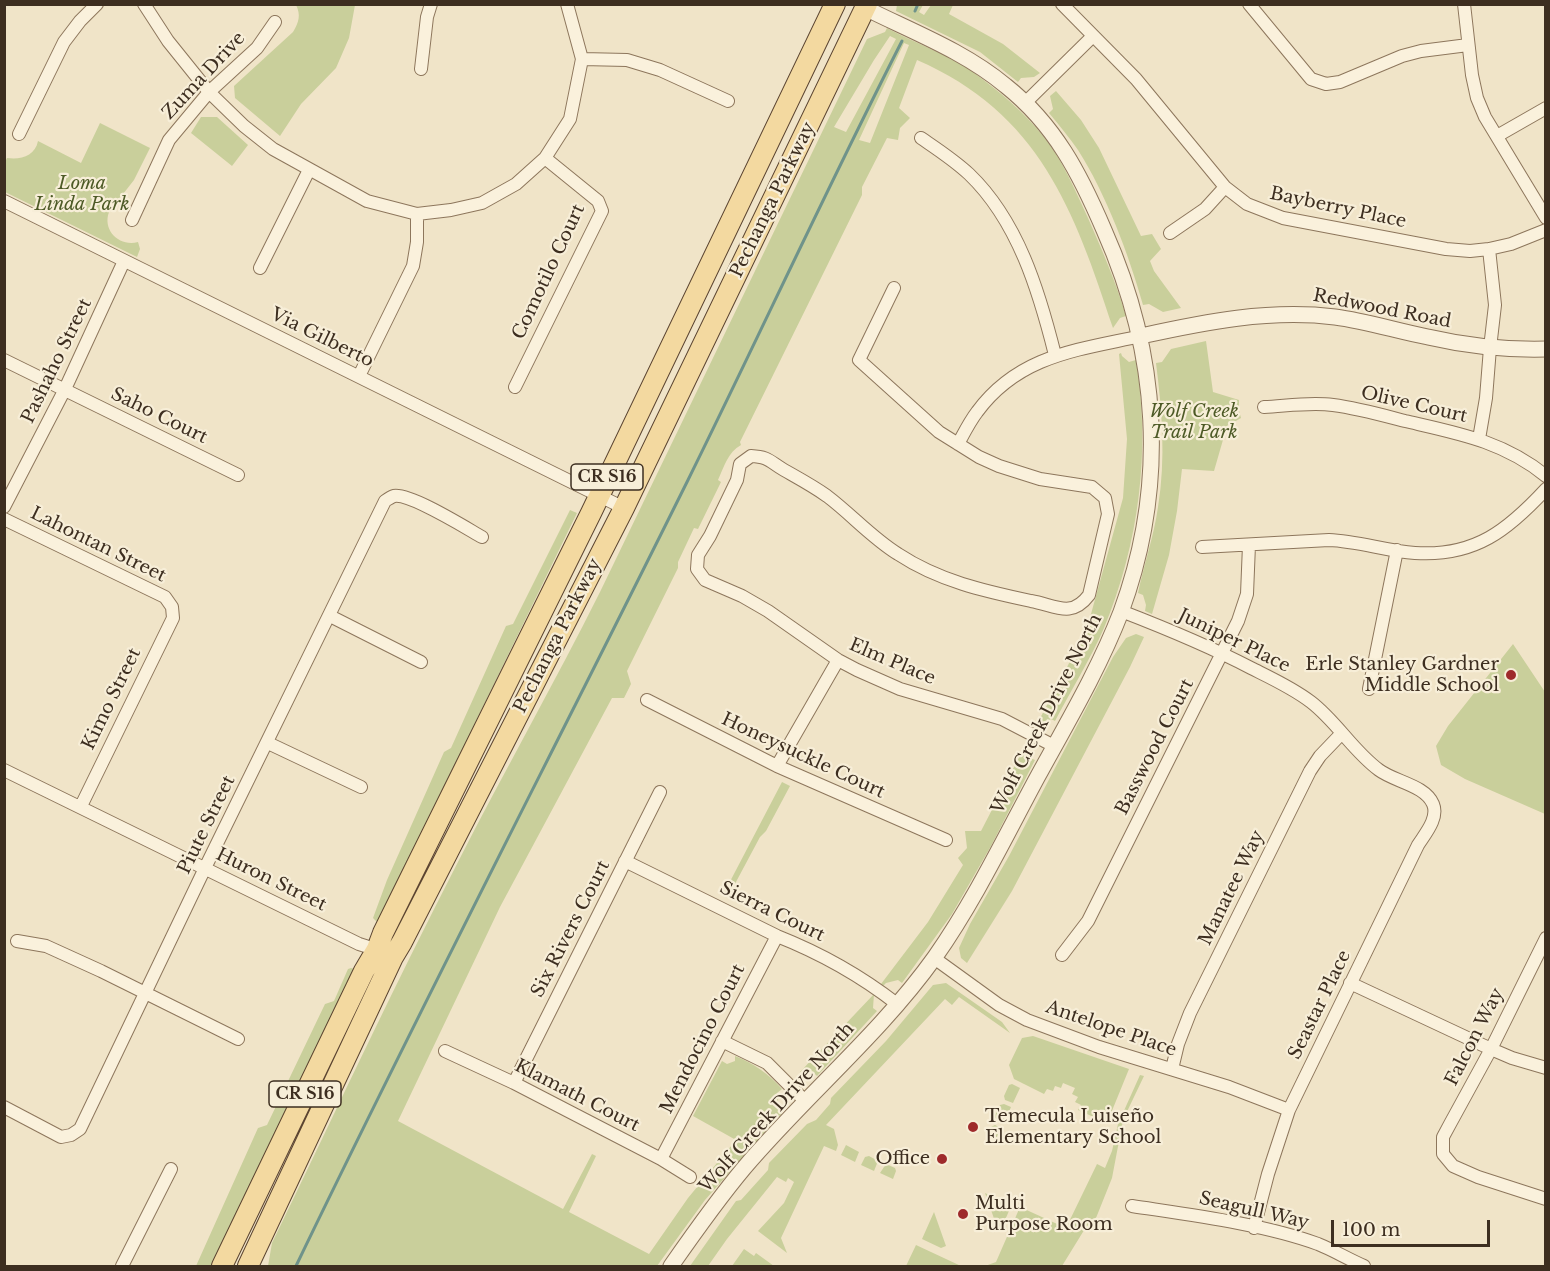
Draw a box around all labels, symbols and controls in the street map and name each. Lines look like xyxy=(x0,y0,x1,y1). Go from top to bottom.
street label: Zuma Drive xyxy=(158,28,250,124)
street label: Pechanga Parkway xyxy=(726,119,820,281)
park label: Loma Linda Park xyxy=(35,173,129,216)
street label: Bayberry Place xyxy=(1268,183,1408,233)
street label: Comotilo Court xyxy=(508,201,590,343)
street label: Redwood Road xyxy=(1311,285,1453,333)
street label: Pashaho Street xyxy=(17,295,97,427)
street label: Via Gilberto xyxy=(267,304,377,372)
street label: Olive Court xyxy=(1359,382,1469,428)
street label: Saho Court xyxy=(107,383,211,449)
park label: Wolf Creek Trail Park xyxy=(1149,401,1239,444)
road number: CR S16 xyxy=(571,464,643,490)
street label: Lahontan Street xyxy=(27,503,169,587)
street label: Pechanga Parkway xyxy=(510,555,606,717)
street label: Juniper Place xyxy=(1175,605,1293,677)
street label: Wolf Creek Drive North xyxy=(987,610,1107,818)
street label: Elm Place xyxy=(846,634,938,690)
street label: Kimo Street xyxy=(78,645,146,753)
place label: Erle Stanley Gardner Middle School xyxy=(1305,654,1499,696)
marker: Erle Stanley Gardner Middle School xyxy=(1504,668,1518,682)
street label: Basswood Court xyxy=(1111,675,1199,819)
street label: Honeysuckle Court xyxy=(718,709,888,803)
street label: Piute Street xyxy=(174,772,240,878)
street label: Manatee Way xyxy=(1195,827,1269,949)
street label: Huron Street xyxy=(212,844,330,916)
street label: Six Rivers Court xyxy=(527,857,615,1001)
street label: Sierra Court xyxy=(716,877,828,947)
street label: Seastar Place xyxy=(1284,947,1356,1063)
street label: Mendocino Court xyxy=(656,961,750,1117)
street label: Falcon Way xyxy=(1441,984,1509,1090)
street label: Antelope Place xyxy=(1043,997,1179,1061)
street label: Wolf Creek Drive North xyxy=(695,1018,859,1198)
street label: Klamath Court xyxy=(511,1055,643,1137)
road number: CR S16 xyxy=(269,1081,341,1107)
place label: Temecula Luiseño Elementary School xyxy=(985,1106,1161,1148)
marker: Temecula Luiseño Elementary School xyxy=(966,1120,980,1134)
place label: Office xyxy=(875,1148,930,1170)
marker: Office xyxy=(935,1152,949,1166)
street label: Seagull Way xyxy=(1197,1188,1311,1234)
place label: Multi Purpose Room xyxy=(975,1193,1113,1236)
marker: Multi Purpose Room xyxy=(956,1207,970,1221)
scale bar xyxy=(1334,1208,1493,1246)
text: 100 m xyxy=(1342,1219,1400,1241)

